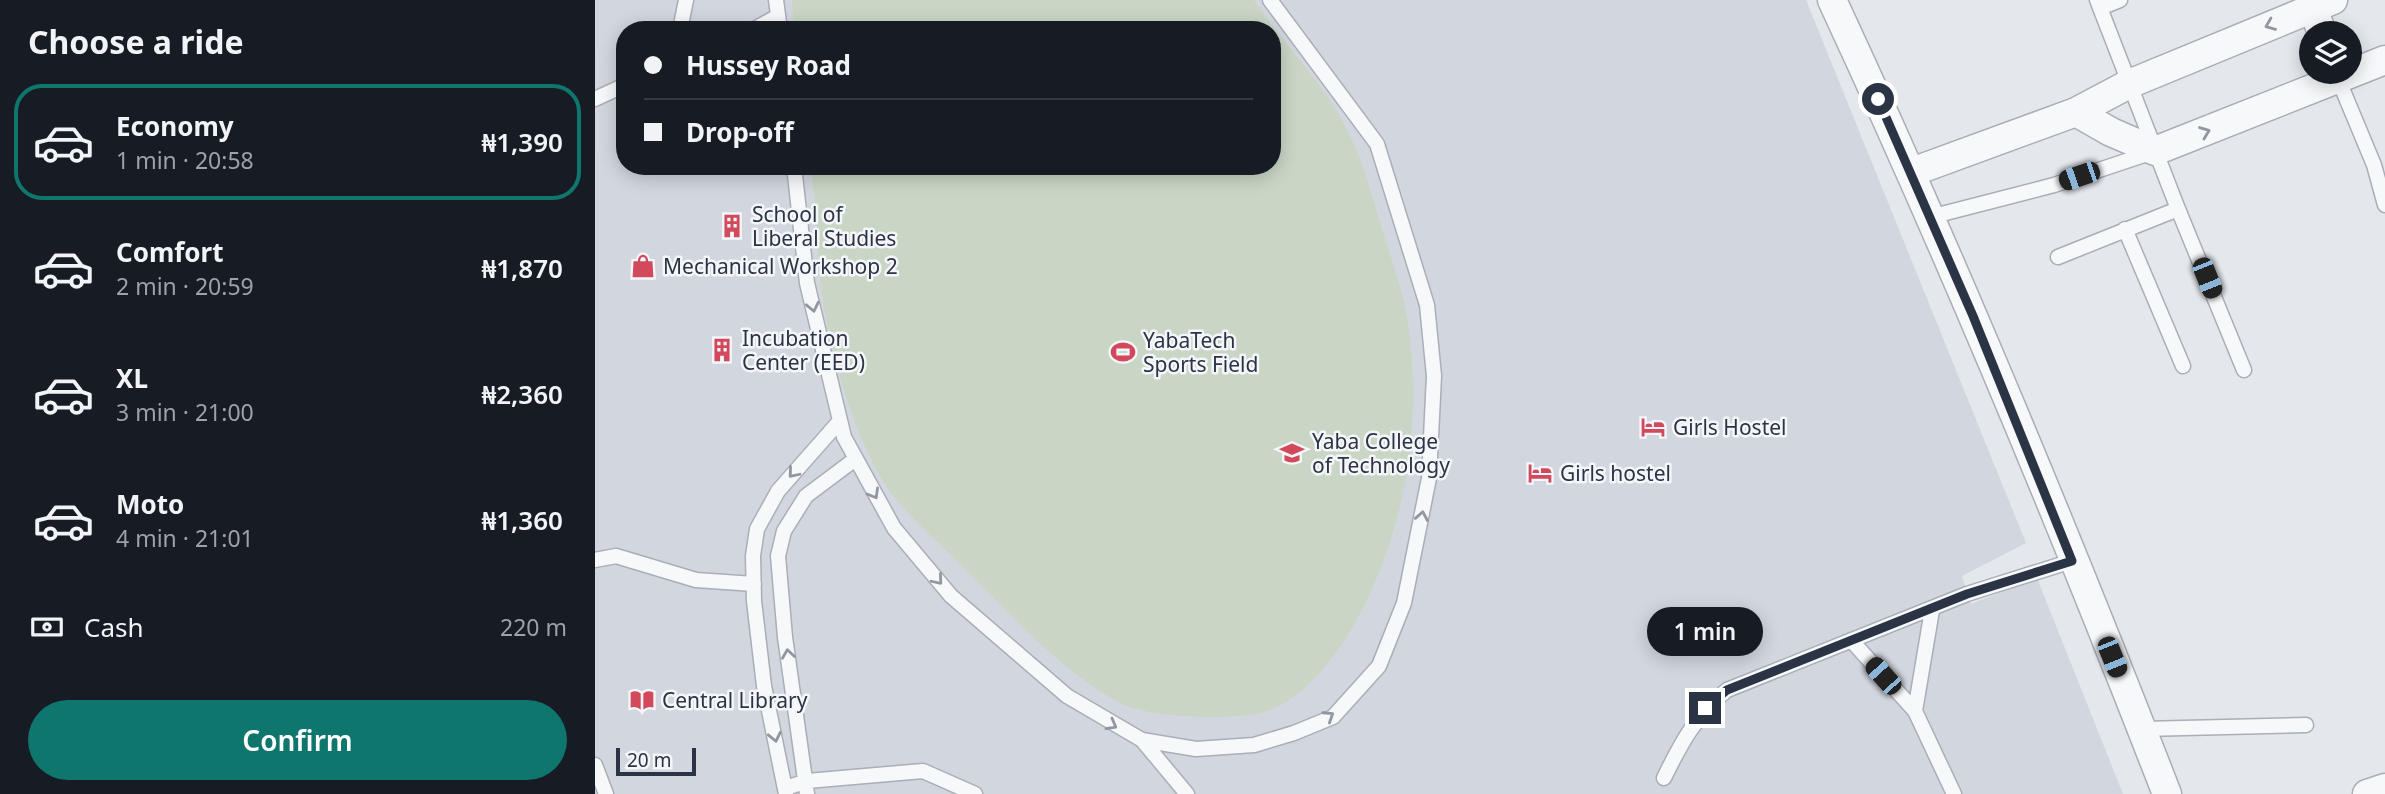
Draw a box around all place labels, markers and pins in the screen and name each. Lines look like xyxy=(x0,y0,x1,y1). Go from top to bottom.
place label: School of Liberal Studies xyxy=(752,200,896,252)
building icon: School of Liberal Studies xyxy=(718,212,746,240)
shop icon: Mechanical Workshop 2 xyxy=(629,252,657,280)
place label: Mechanical Workshop 2 xyxy=(663,252,898,280)
place label: Incubation Center (EED) xyxy=(742,324,865,376)
place label: YabaTech Sports Field xyxy=(1143,326,1258,378)
building icon: Incubation Center (EED) xyxy=(708,336,736,364)
sports icon: YabaTech Sports Field xyxy=(1109,338,1137,366)
hotel icon: Girls Hostel xyxy=(1639,413,1667,441)
place label: Girls Hostel xyxy=(1673,413,1786,441)
place label: Yaba College of Technology xyxy=(1312,427,1450,479)
school or university icon: Yaba College of Technology xyxy=(1278,439,1306,467)
hotel icon: Girls hostel xyxy=(1526,459,1554,487)
place label: Girls hostel xyxy=(1560,459,1671,487)
library icon: Central Library xyxy=(628,686,656,714)
place label: Central Library xyxy=(662,686,808,714)

